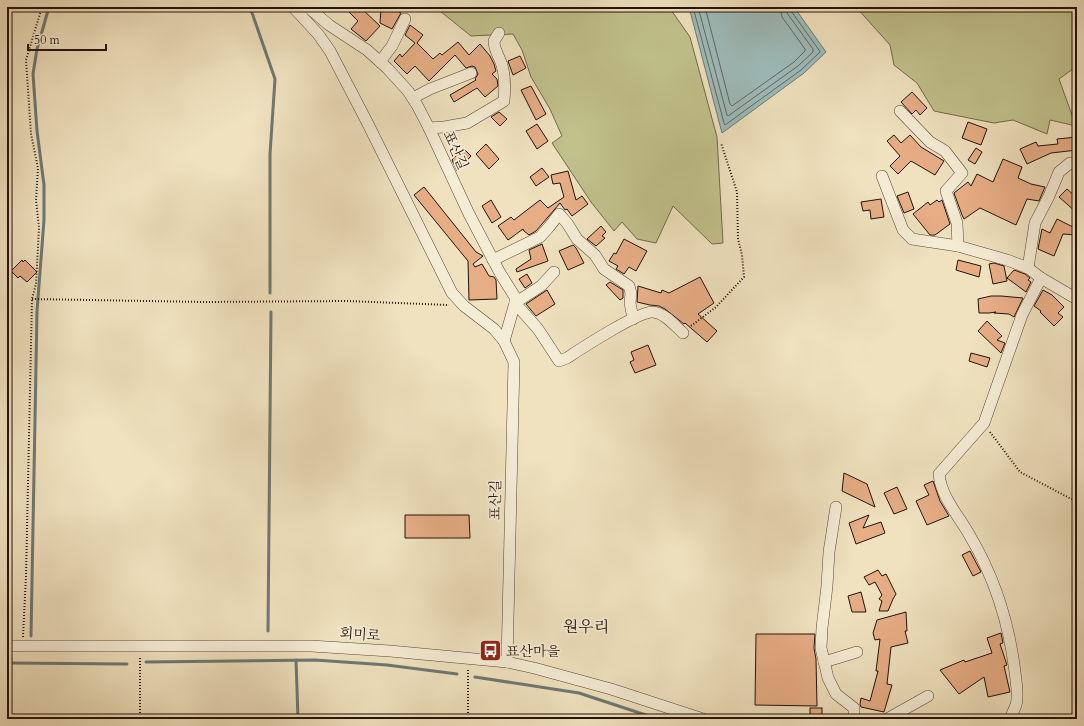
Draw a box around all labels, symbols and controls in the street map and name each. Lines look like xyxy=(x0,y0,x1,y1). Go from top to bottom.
scale bar xyxy=(28,26,106,52)
text: 50 m xyxy=(34,32,61,48)
street label: 표산길 xyxy=(439,128,472,173)
street label: 표산길 xyxy=(486,480,505,520)
district label: 원우리 xyxy=(563,616,609,638)
street label: 회미로 xyxy=(339,624,381,645)
bus stop icon: 표산마을 xyxy=(477,638,503,664)
place label: 표산마을 xyxy=(506,642,561,661)

